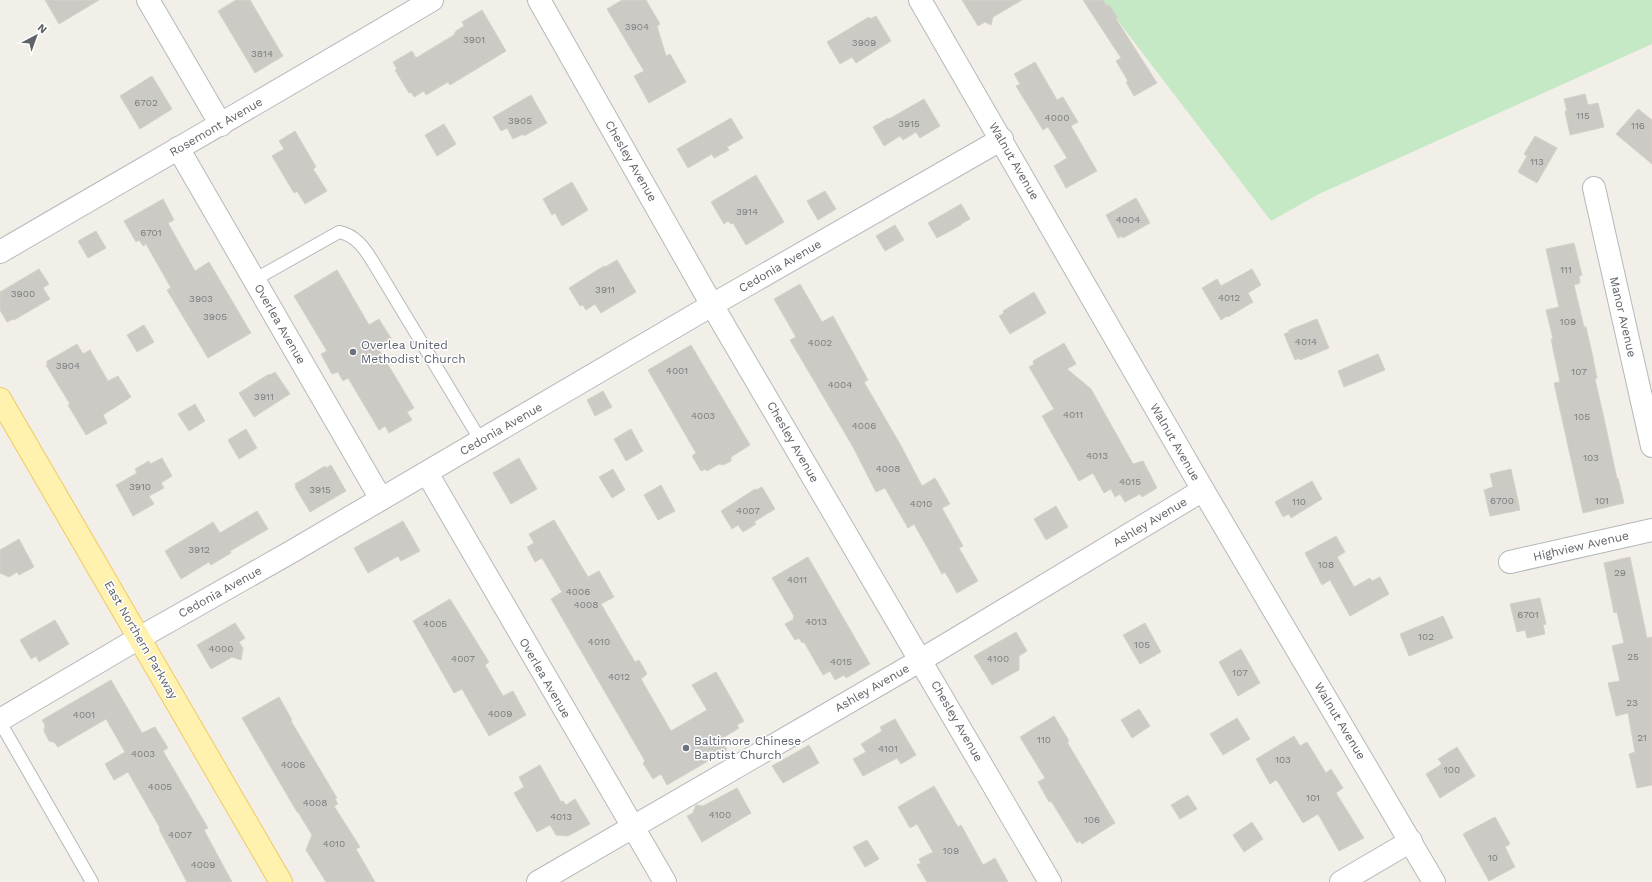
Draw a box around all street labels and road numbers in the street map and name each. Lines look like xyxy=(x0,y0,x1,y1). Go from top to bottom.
street label: Rosemont Avenue xyxy=(167,95,265,159)
street label: Chesley Avenue xyxy=(602,118,660,204)
street label: Walnut Avenue xyxy=(986,120,1042,202)
street label: Cedonia Avenue xyxy=(736,237,824,295)
street label: Manor Avenue xyxy=(1607,275,1639,359)
street label: Overlea Avenue xyxy=(251,281,309,367)
street label: Chesley Avenue xyxy=(764,399,822,485)
street label: Cedonia Avenue xyxy=(457,400,545,458)
street label: Walnut Avenue xyxy=(1147,401,1203,483)
street label: Ashley Avenue xyxy=(1110,494,1190,550)
street label: Highview Avenue xyxy=(1532,528,1630,564)
street label: Cedonia Avenue xyxy=(176,563,264,621)
street label: East Northern Parkway xyxy=(101,578,181,702)
street label: Overlea Avenue xyxy=(516,635,574,721)
street label: Ashley Avenue xyxy=(832,661,912,715)
street label: Chesley Avenue xyxy=(928,678,986,764)
street label: Walnut Avenue xyxy=(1311,680,1369,762)

